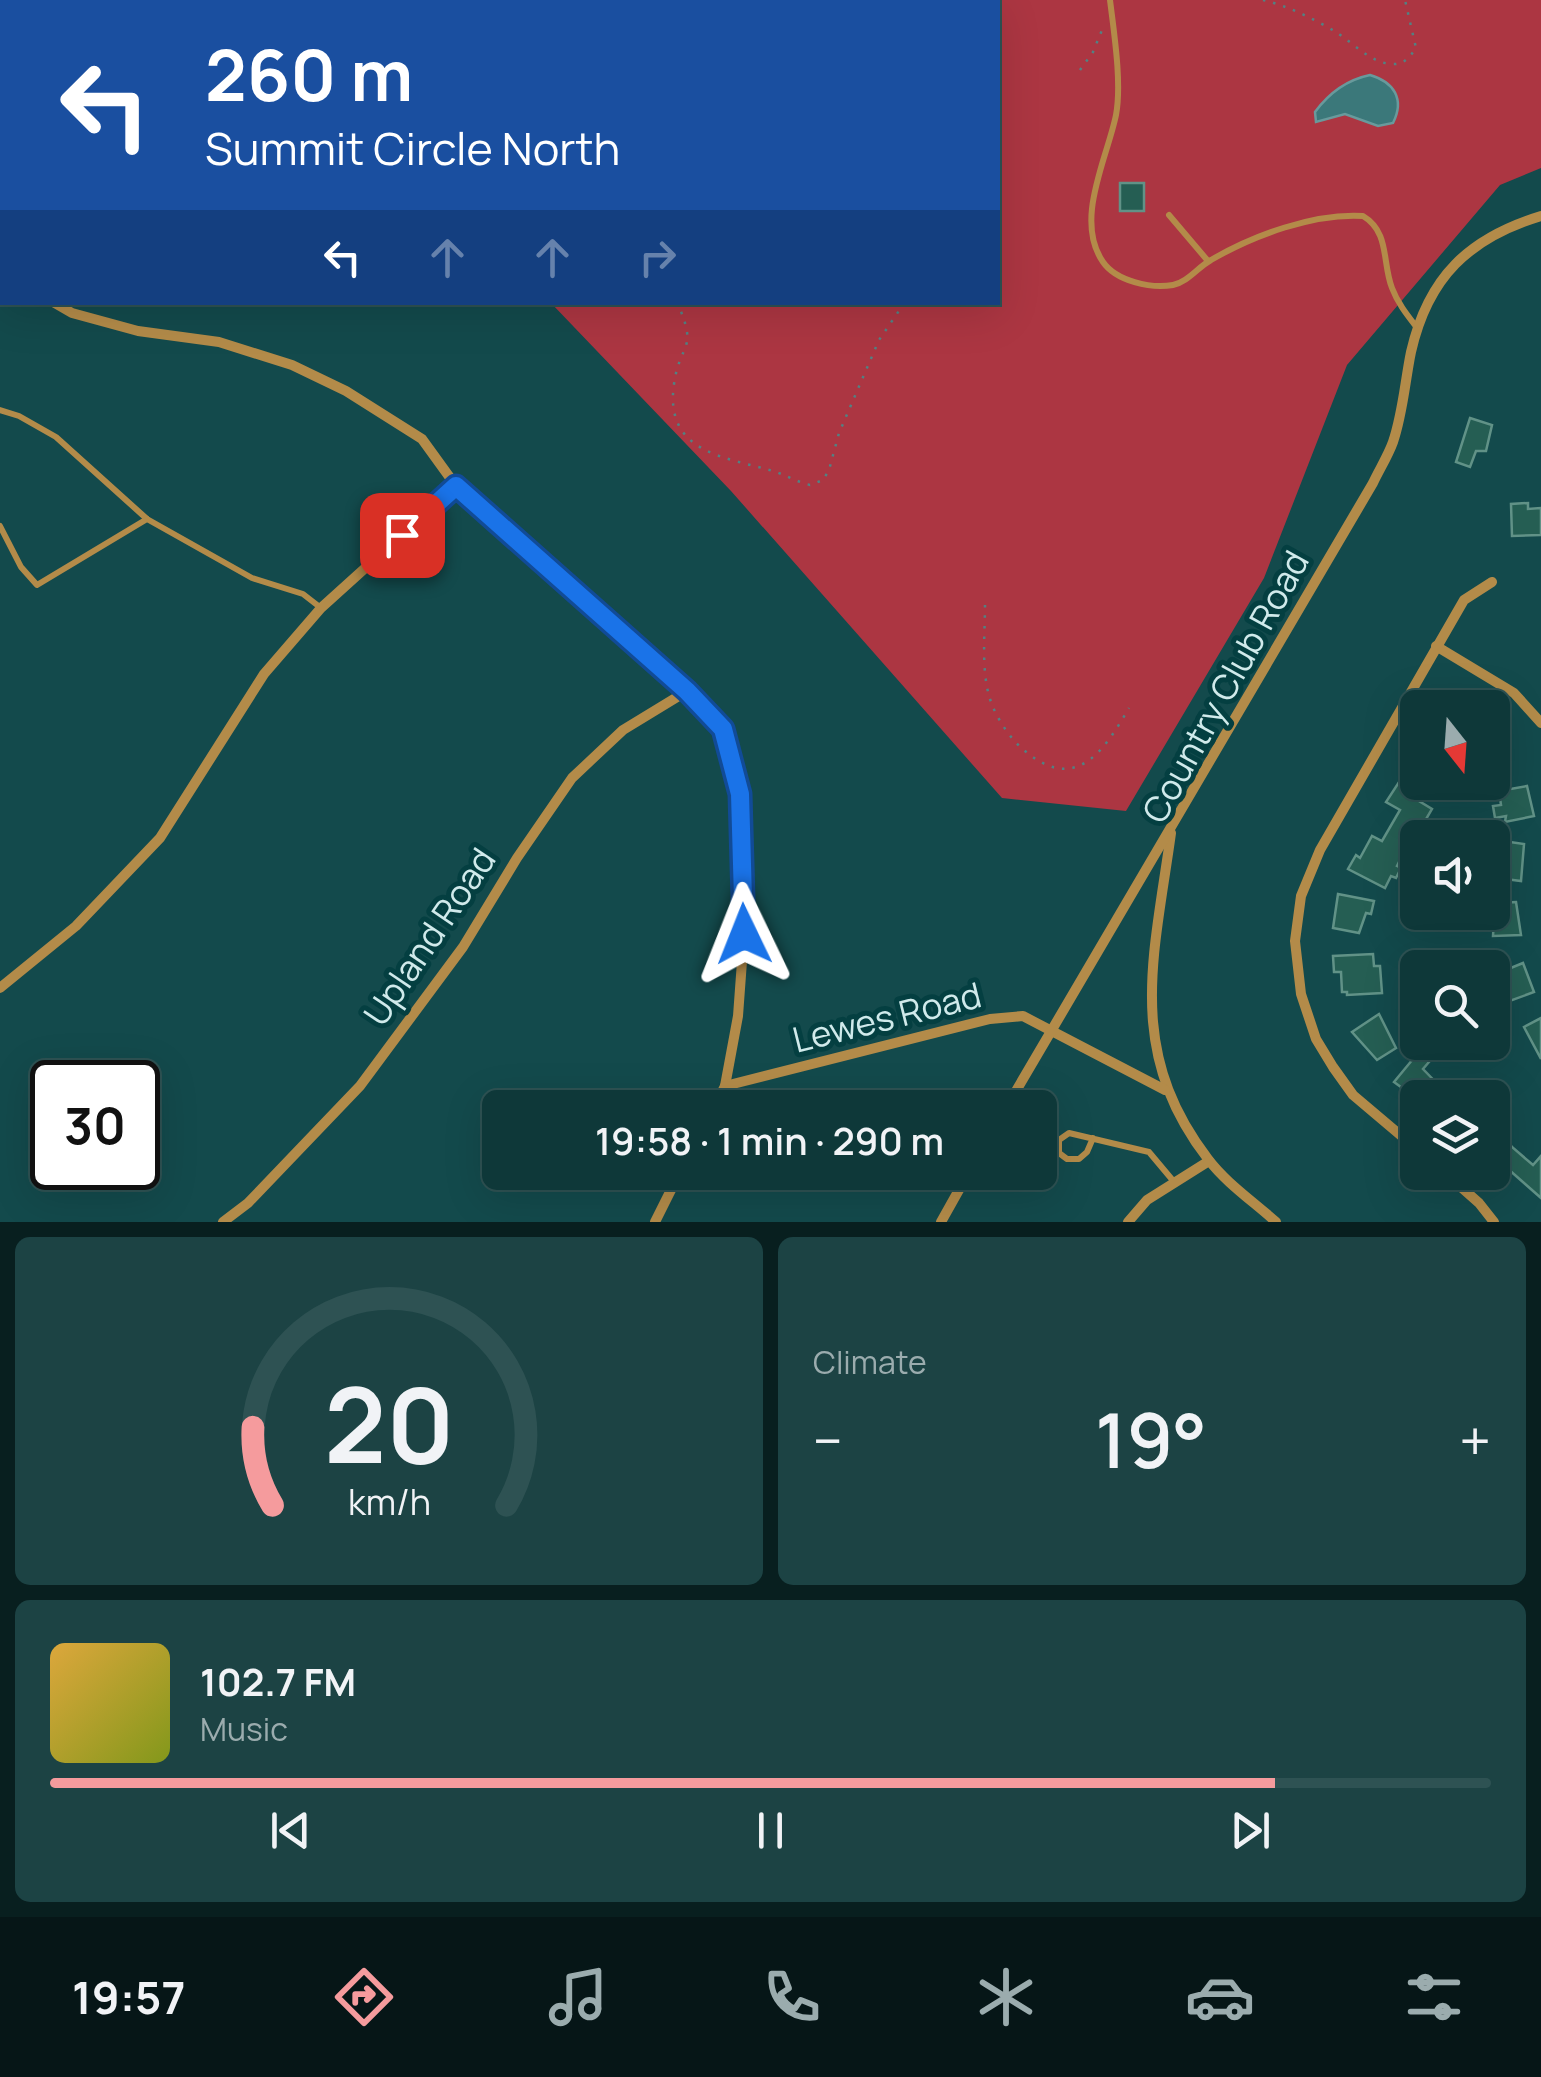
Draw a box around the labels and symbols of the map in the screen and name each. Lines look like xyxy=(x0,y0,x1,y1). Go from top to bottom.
pin xyxy=(360,493,445,578)
street label: Country Club Road xyxy=(1130,542,1320,831)
north arrow xyxy=(1400,690,1510,800)
street label: Upland Road xyxy=(352,838,506,1035)
position arrow xyxy=(692,882,796,986)
street label: Lewes Road xyxy=(788,970,986,1064)
speed limit sign: 30 xyxy=(30,1060,160,1190)

